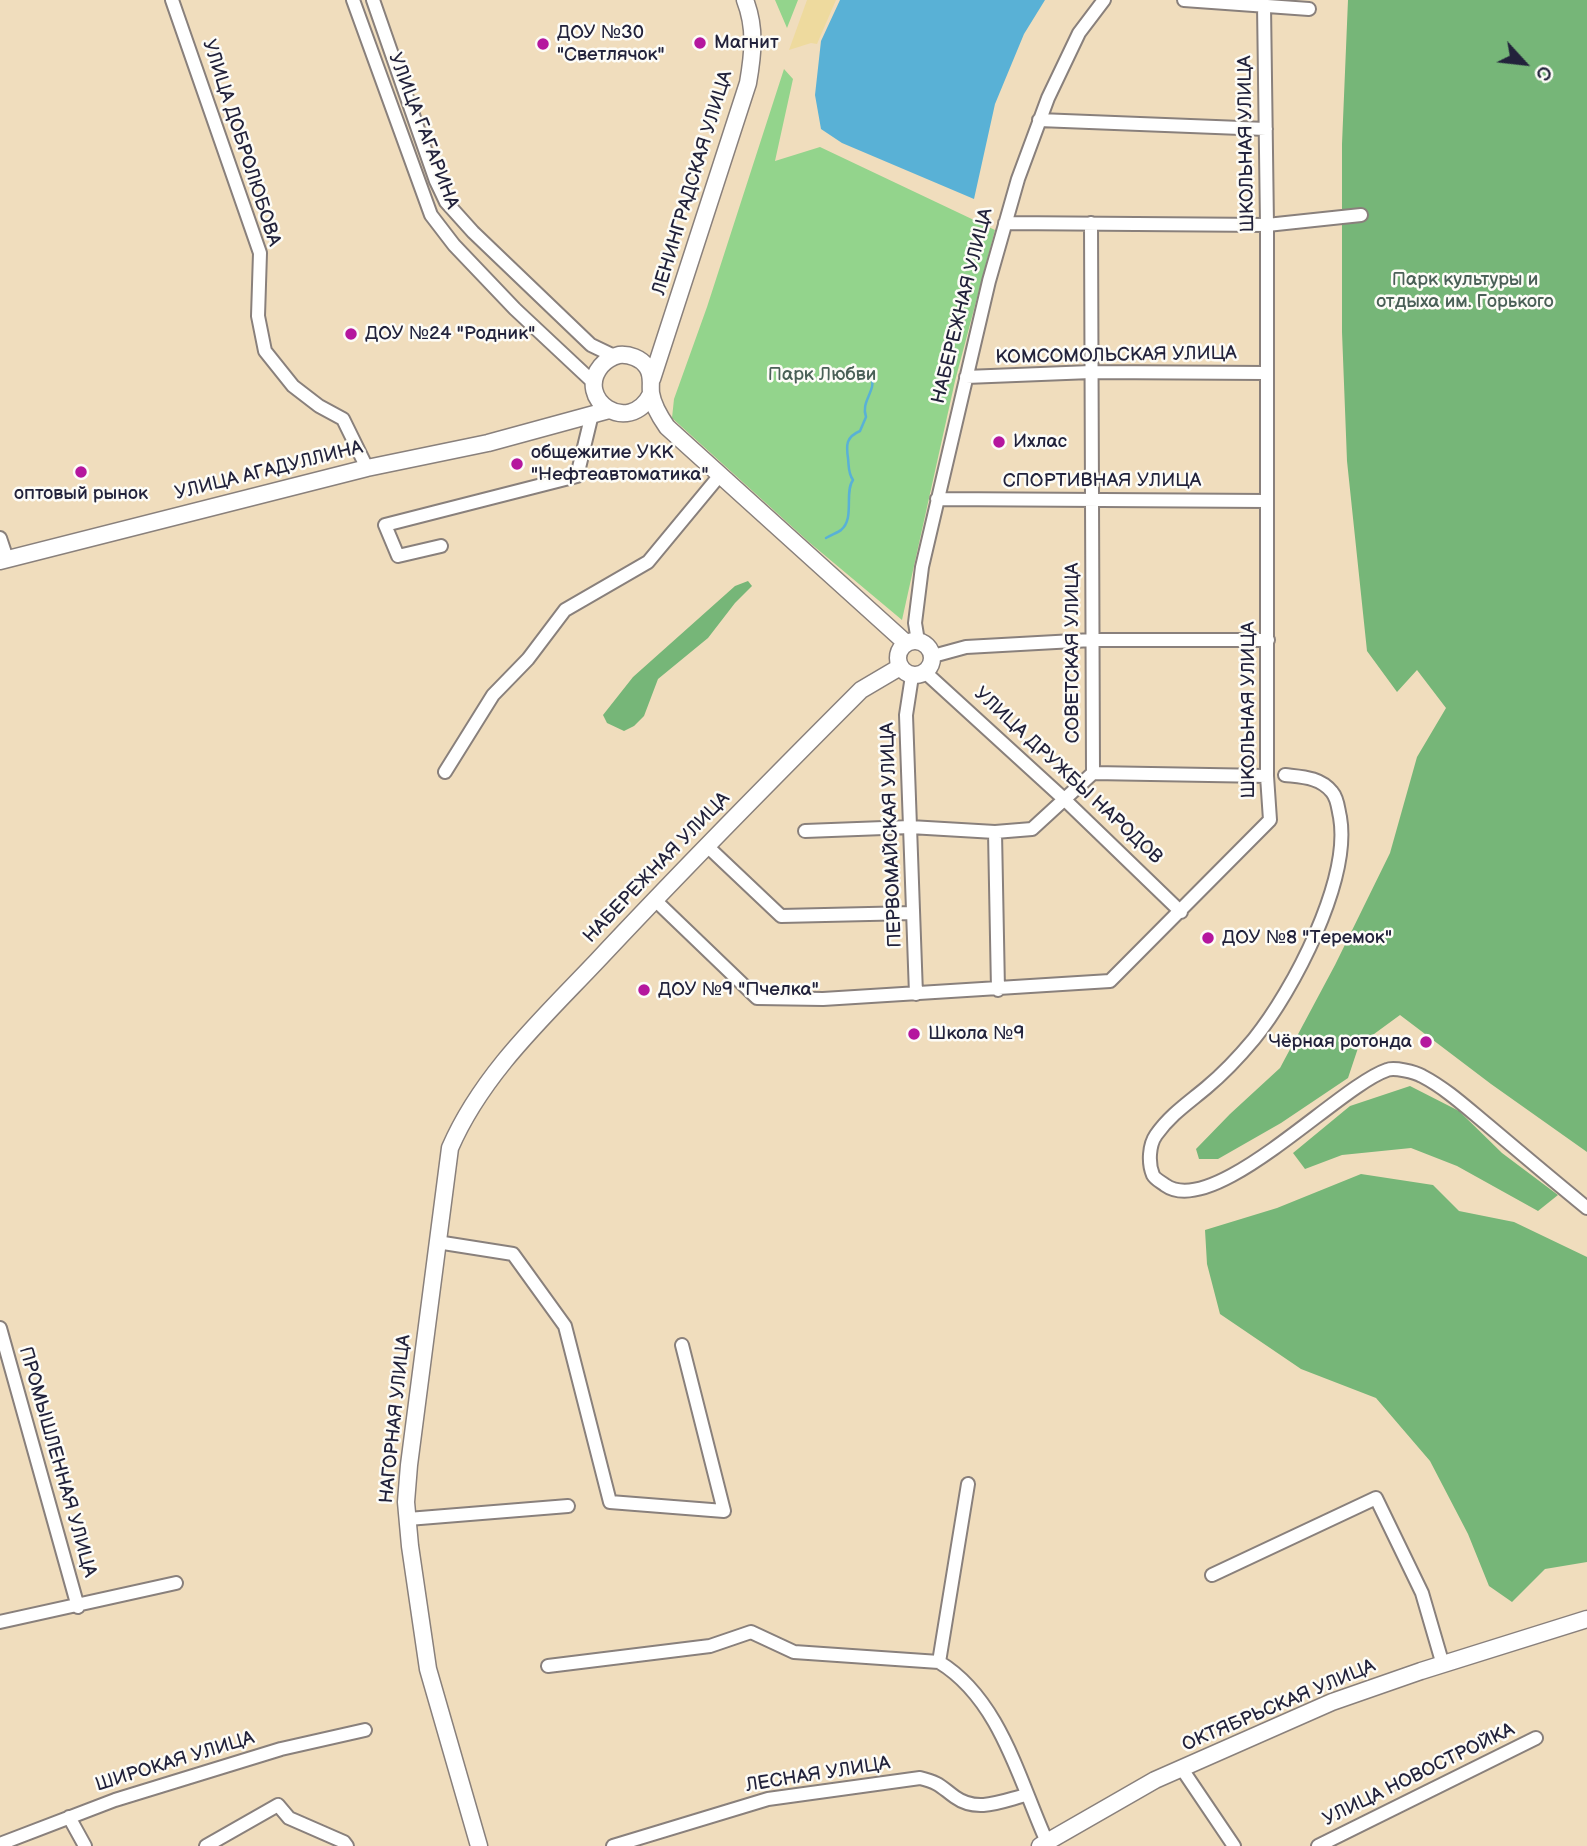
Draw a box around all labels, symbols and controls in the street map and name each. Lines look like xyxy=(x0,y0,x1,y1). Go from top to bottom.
place label: ДОУ №30 "Светлячок" xyxy=(557,22,665,66)
north arrow xyxy=(1489,28,1559,98)
place label: Магнит xyxy=(714,32,779,54)
marker: Магнит xyxy=(692,35,708,51)
marker: ДОУ №30 "Светлячок" xyxy=(535,36,551,52)
street label: УЛИЦА ДОБРОЛЮБОВА xyxy=(197,37,285,249)
street label: УЛИЦА ГАГАРИНА xyxy=(383,50,463,212)
street label: ШКОЛЬНАЯ УЛИЦА xyxy=(1234,55,1260,233)
text: С xyxy=(1530,62,1556,84)
street label: ЛЕНИНГРАДСКАЯ УЛИЦА xyxy=(648,68,738,298)
street label: НАБЕРЕЖНАЯ УЛИЦА xyxy=(928,206,998,406)
park label: Парк культуры и отдыха им. Горького xyxy=(1376,269,1554,313)
place label: ДОУ №24 "Родник" xyxy=(365,323,535,345)
marker: ДОУ №24 "Родник" xyxy=(343,326,359,342)
street label: КОМСОМОЛЬСКАЯ УЛИЦА xyxy=(995,342,1237,370)
park label: Парк Любви xyxy=(768,364,876,386)
place label: Ихлас xyxy=(1013,431,1067,453)
marker: Ихлас xyxy=(991,434,1007,450)
street label: УЛИЦА АГАДУЛЛИНА xyxy=(173,437,365,505)
place label: общежитие УКК "Нефтеавтоматика" xyxy=(531,442,709,486)
marker: общежитие УКК "Нефтеавтоматика" xyxy=(509,456,525,472)
marker: оптовый рынок xyxy=(73,464,89,480)
street label: СПОРТИВНАЯ УЛИЦА xyxy=(1003,470,1201,492)
place label: оптовый рынок xyxy=(14,483,148,505)
street label: СОВЕТСКАЯ УЛИЦА xyxy=(1062,563,1084,743)
street label: ШКОЛЬНАЯ УЛИЦА xyxy=(1238,622,1260,798)
street label: УЛИЦА ДРУЖБЫ НАРОДОВ xyxy=(969,683,1167,869)
street label: ПЕРВОМАЙСКАЯ УЛИЦА xyxy=(877,722,907,948)
street label: НАБЕРЕЖНАЯ УЛИЦА xyxy=(579,788,735,948)
place label: ДОУ №8 "Теремок" xyxy=(1222,927,1392,949)
marker: ДОУ №8 "Теремок" xyxy=(1200,930,1216,946)
place label: ДОУ №9 "Пчелка" xyxy=(658,979,819,1001)
marker: ДОУ №9 "Пчелка" xyxy=(636,982,652,998)
place label: Школа №9 xyxy=(928,1023,1024,1045)
marker: Школа №9 xyxy=(906,1026,922,1042)
place label: Чёрная ротонда xyxy=(1268,1031,1412,1053)
marker: Чёрная ротонда xyxy=(1418,1034,1434,1050)
street label: НАГОРНАЯ УЛИЦА xyxy=(376,1334,416,1504)
street label: ПРОМЫШЛЕННАЯ УЛИЦА xyxy=(13,1344,101,1580)
street label: ОКТЯБРЬСКАЯ УЛИЦА xyxy=(1179,1655,1379,1757)
street label: УЛИЦА НОВОСТРОЙКА xyxy=(1319,1719,1519,1831)
street label: ШИРОКАЯ УЛИЦА xyxy=(93,1727,257,1797)
street label: ЛЕСНАЯ УЛИЦА xyxy=(744,1752,892,1798)

